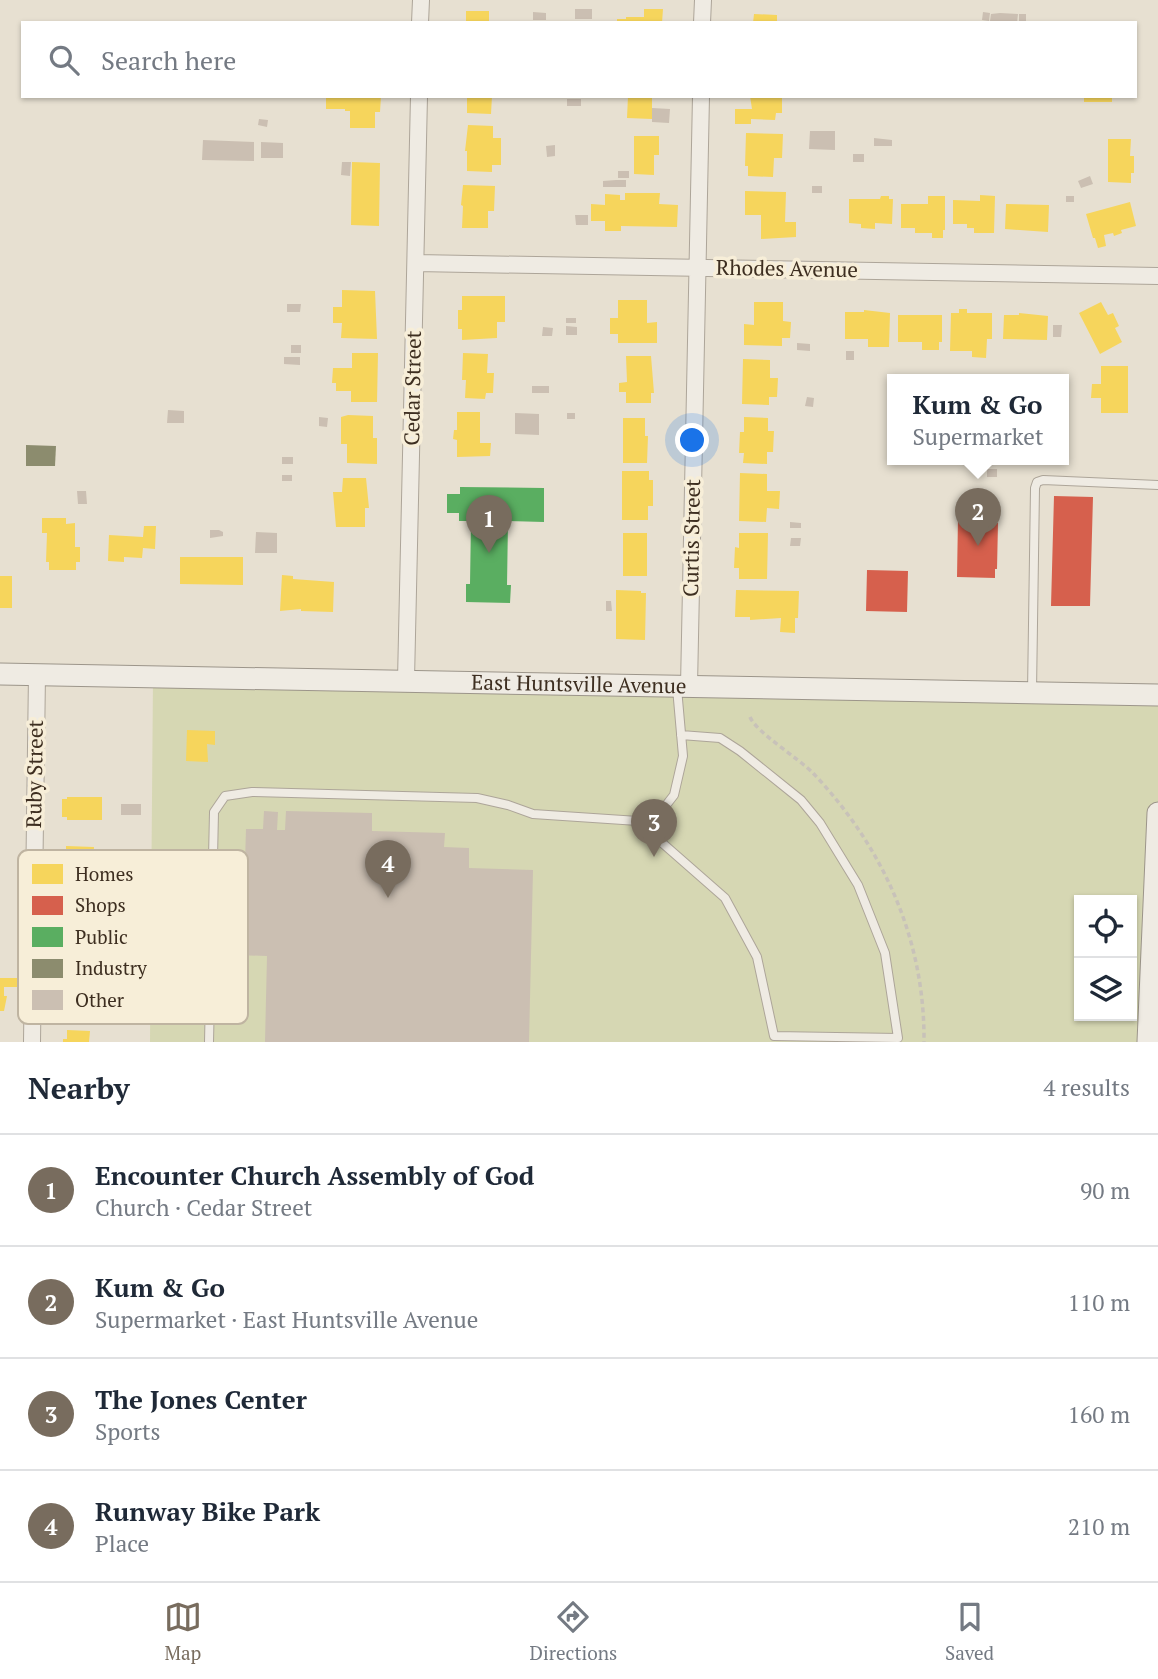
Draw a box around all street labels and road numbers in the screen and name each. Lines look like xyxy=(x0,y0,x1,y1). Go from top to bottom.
street label: Rhodes Avenue xyxy=(716,253,858,283)
street label: Cedar Street xyxy=(397,330,427,446)
street label: Curtis Street xyxy=(676,479,706,597)
street label: East Huntsville Avenue xyxy=(471,668,687,699)
street label: Ruby Street xyxy=(19,719,49,828)

